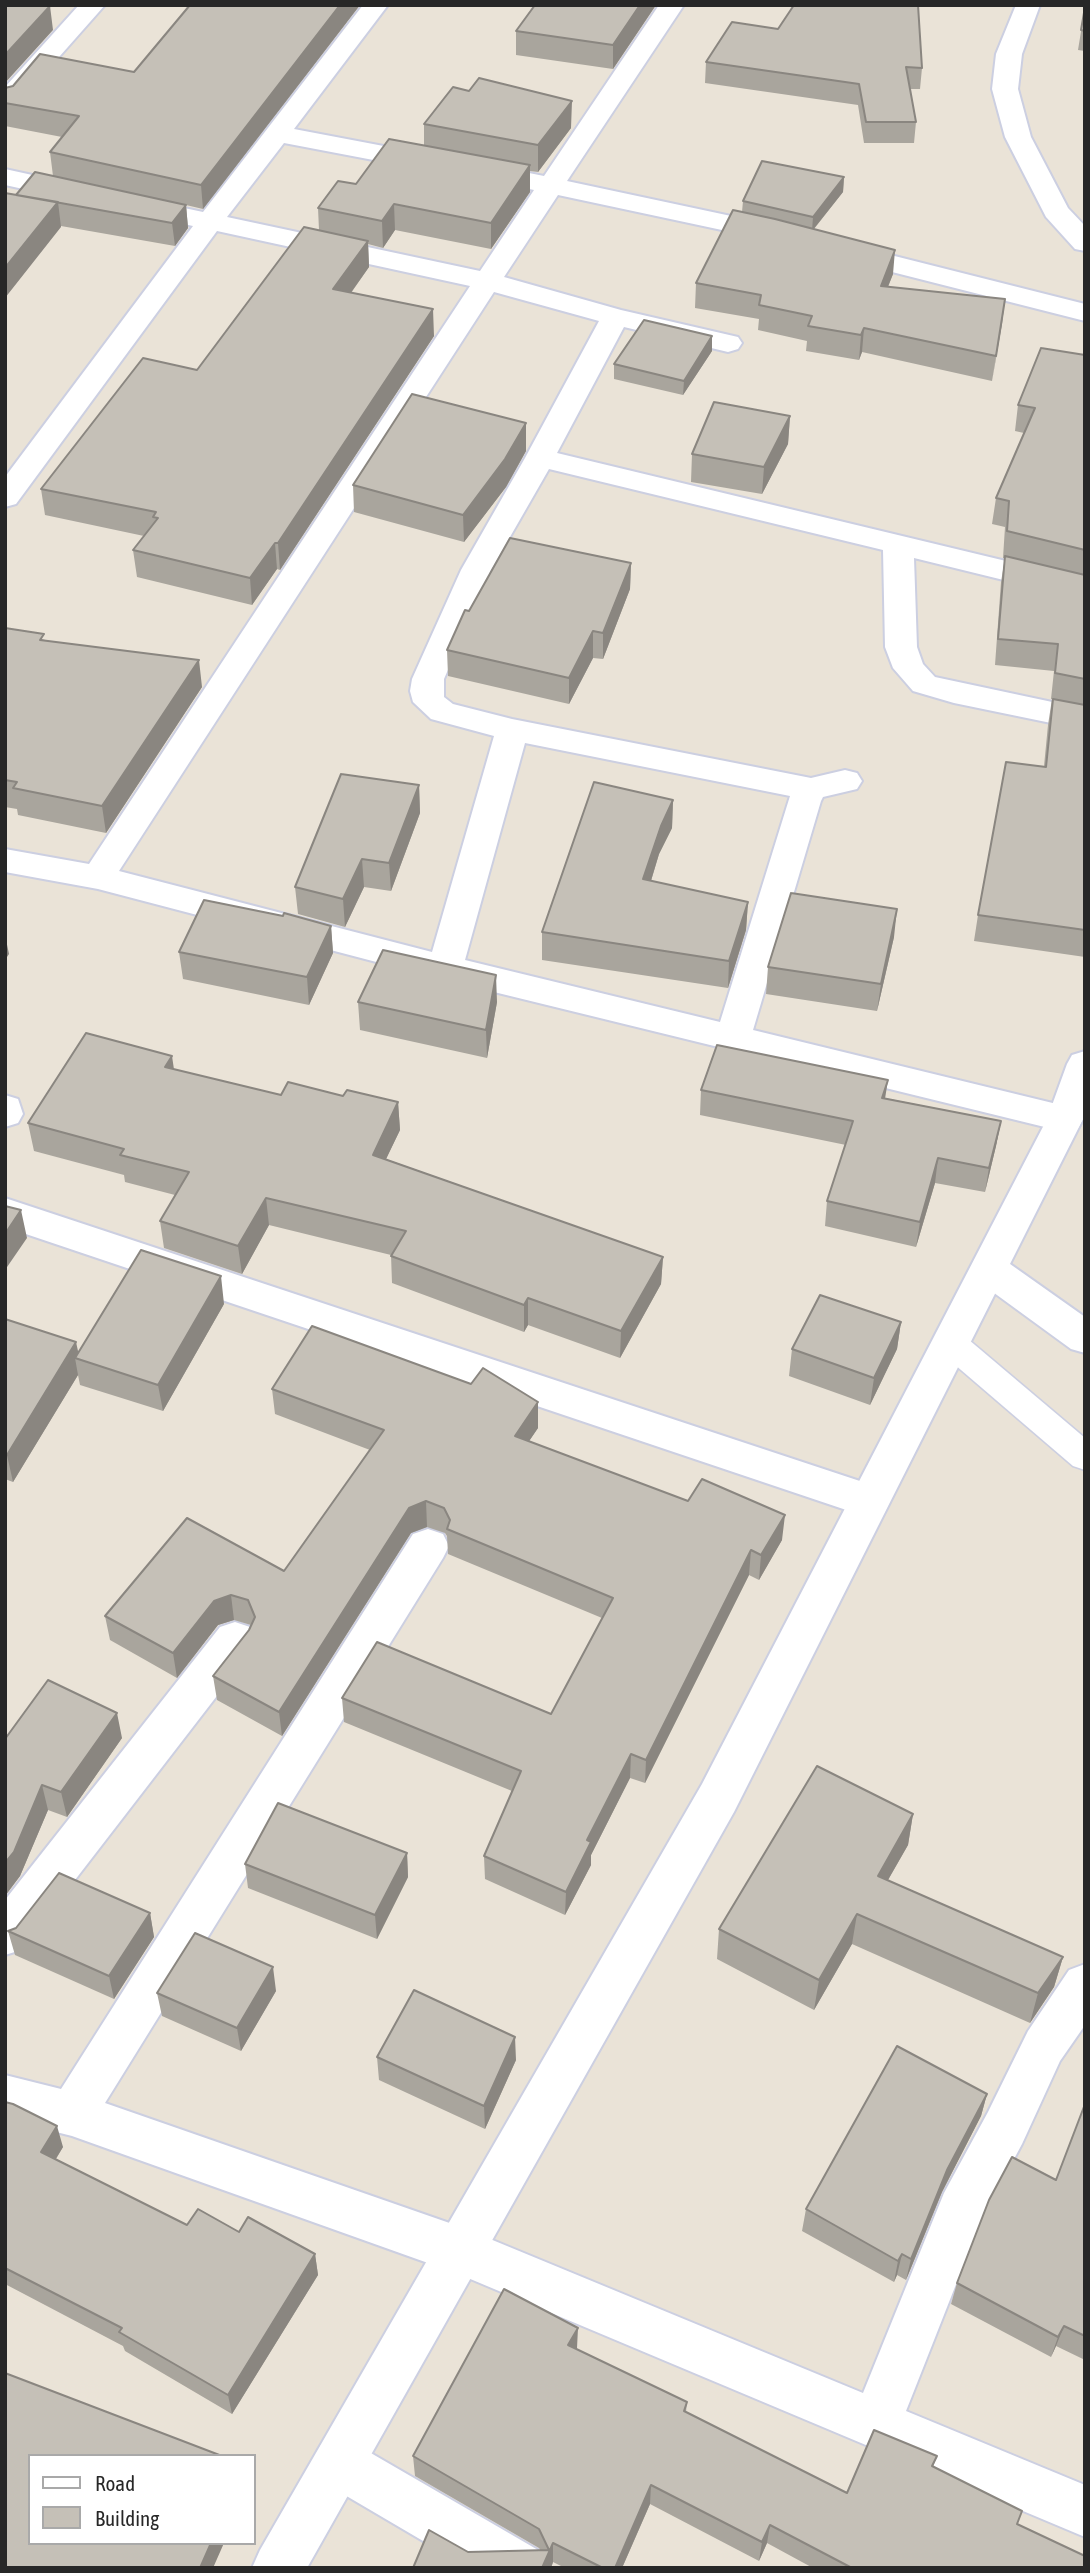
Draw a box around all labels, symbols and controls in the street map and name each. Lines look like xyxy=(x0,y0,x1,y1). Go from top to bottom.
legend xyxy=(28,2454,256,2545)
text: Road xyxy=(95,2471,135,2495)
text: Building xyxy=(95,2506,159,2530)

